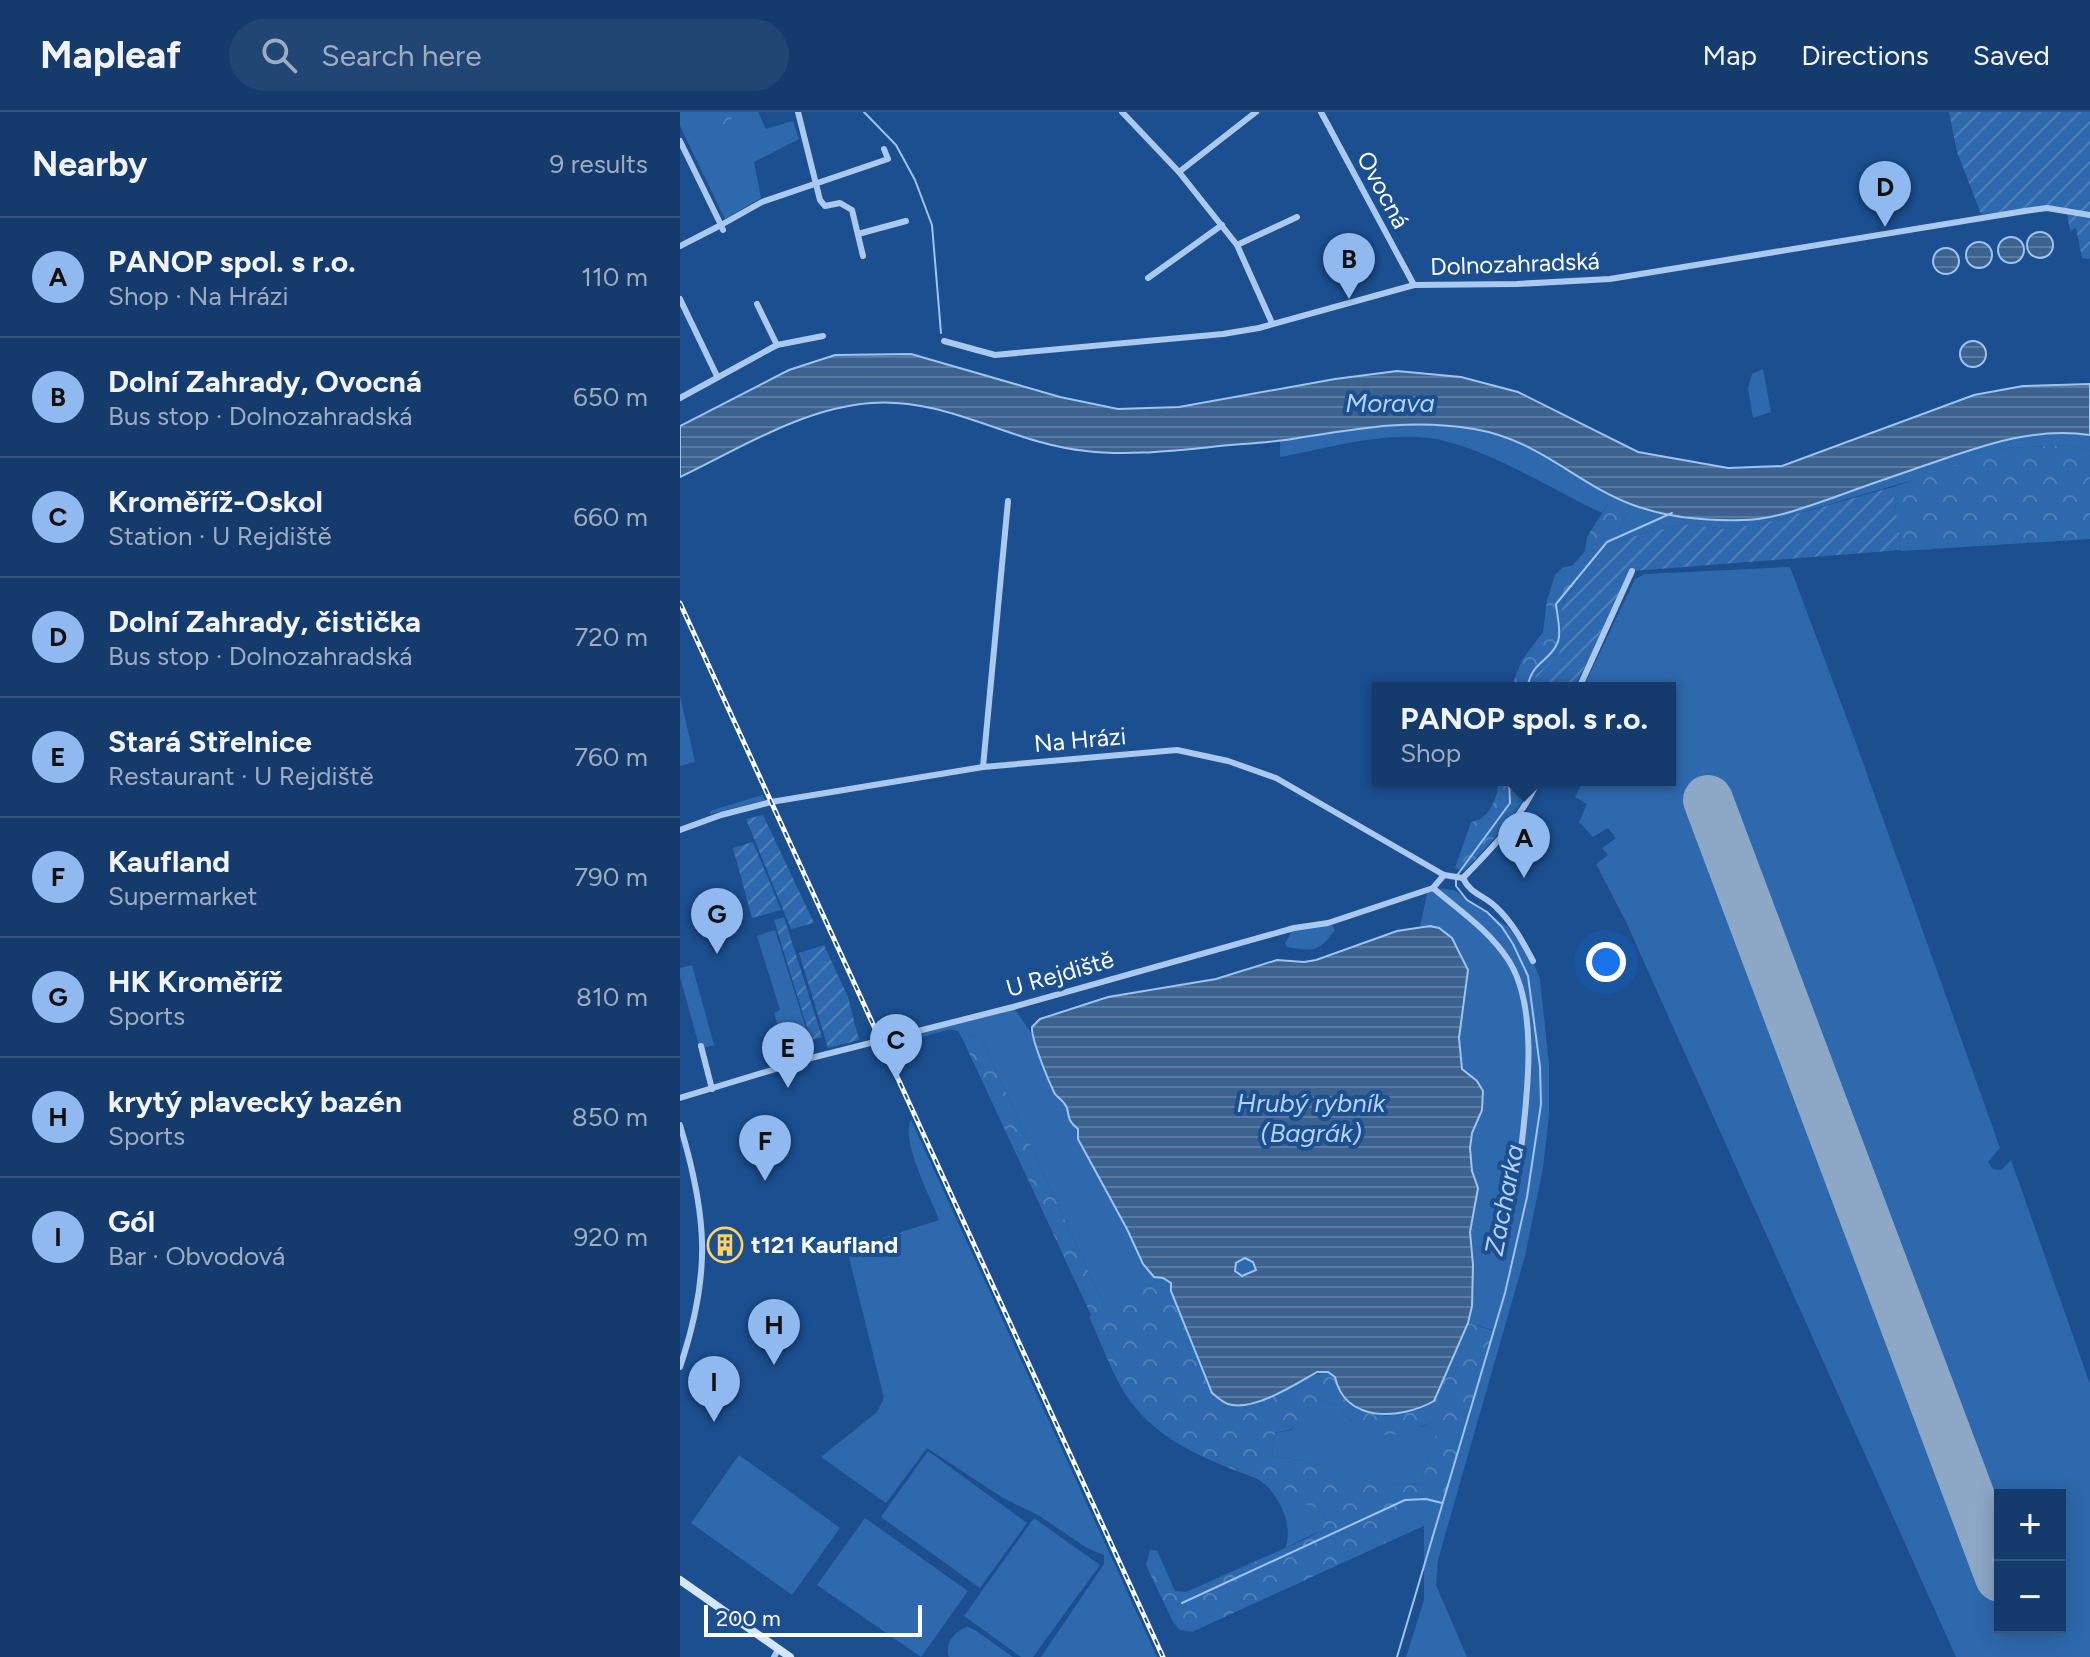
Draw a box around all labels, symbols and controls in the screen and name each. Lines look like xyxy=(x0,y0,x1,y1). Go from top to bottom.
search box xyxy=(229,19,789,91)
text: Mapleaf xyxy=(40,32,181,78)
icon: search xyxy=(257,33,301,77)
text: Search here xyxy=(321,37,482,74)
text: Map xyxy=(1703,38,1757,72)
text: Directions xyxy=(1801,38,1929,72)
text: Saved xyxy=(1973,38,2050,72)
text: Nearby xyxy=(32,144,147,185)
street label: Ovocná xyxy=(1351,146,1416,233)
text: 9 results xyxy=(550,148,648,180)
pin: D xyxy=(1859,161,1911,227)
pin: B xyxy=(1323,233,1375,299)
text: PANOP spol. s r.o. xyxy=(108,243,356,280)
street label: Dolnozahradská xyxy=(1430,246,1600,281)
text: A xyxy=(49,261,67,293)
text: 110 m xyxy=(581,261,648,293)
text: Shop · Na Hrázi xyxy=(108,280,289,312)
text: Dolní Zahrady, Ovocná xyxy=(108,363,422,400)
text: B xyxy=(50,381,66,413)
text: 650 m xyxy=(573,381,648,413)
water label: Morava xyxy=(1345,387,1435,419)
text: Bus stop · Dolnozahradská xyxy=(108,400,412,432)
text: Kroměříž-Oskol xyxy=(108,483,323,520)
text: C xyxy=(49,501,67,533)
text: 660 m xyxy=(573,501,648,533)
text: Station · U Rejdiště xyxy=(108,520,332,552)
text: Dolní Zahrady, čistička xyxy=(108,603,421,640)
text: D xyxy=(49,621,67,653)
text: 720 m xyxy=(574,621,648,653)
text: Bus stop · Dolnozahradská xyxy=(108,640,412,672)
popup xyxy=(1372,682,1676,786)
text: PANOP spol. s r.o. xyxy=(1400,700,1648,737)
street label: Na Hrázi xyxy=(1033,721,1127,758)
text: Stará Střelnice xyxy=(108,723,312,760)
text: Shop xyxy=(1400,737,1461,769)
text: E xyxy=(50,741,66,773)
text: 760 m xyxy=(574,741,648,773)
text: Restaurant · U Rejdiště xyxy=(108,760,374,792)
pin: A xyxy=(1498,812,1550,878)
text: Kaufland xyxy=(108,843,230,880)
text: F xyxy=(51,861,65,893)
text: 790 m xyxy=(574,861,648,893)
text: Supermarket xyxy=(108,880,257,912)
pin: G xyxy=(691,888,743,954)
your location xyxy=(1586,942,1626,982)
street label: U Rejdiště xyxy=(1003,944,1117,1003)
text: HK Kroměříž xyxy=(108,963,283,1000)
text: G xyxy=(48,981,68,1013)
text: 810 m xyxy=(576,981,648,1013)
text: Sports xyxy=(108,1000,185,1032)
pin: C xyxy=(870,1014,922,1080)
pin: E xyxy=(762,1022,814,1088)
text: krytý plavecký bazén xyxy=(108,1083,402,1120)
water label: Hrubý rybník (Bagrák) xyxy=(1237,1087,1387,1149)
text: H xyxy=(48,1101,68,1133)
text: 850 m xyxy=(572,1101,648,1133)
pin: F xyxy=(739,1115,791,1181)
text: Sports xyxy=(108,1120,185,1152)
water label: Zacharka xyxy=(1478,1142,1530,1258)
text: Gól xyxy=(108,1203,155,1240)
text: I xyxy=(54,1221,62,1253)
text: 920 m xyxy=(574,1221,648,1253)
building icon: t121 Kaufland xyxy=(706,1226,744,1264)
place label: t121 Kaufland xyxy=(751,1230,898,1259)
text: Bar · Obvodová xyxy=(108,1240,285,1272)
pin: H xyxy=(748,1299,800,1365)
pin: I xyxy=(688,1356,740,1422)
map controls xyxy=(1994,1489,2066,1633)
button: + xyxy=(1994,1489,2066,1561)
button: − xyxy=(1994,1561,2066,1633)
scale bar xyxy=(704,1601,922,1637)
text: 200 m xyxy=(716,1605,781,1632)

